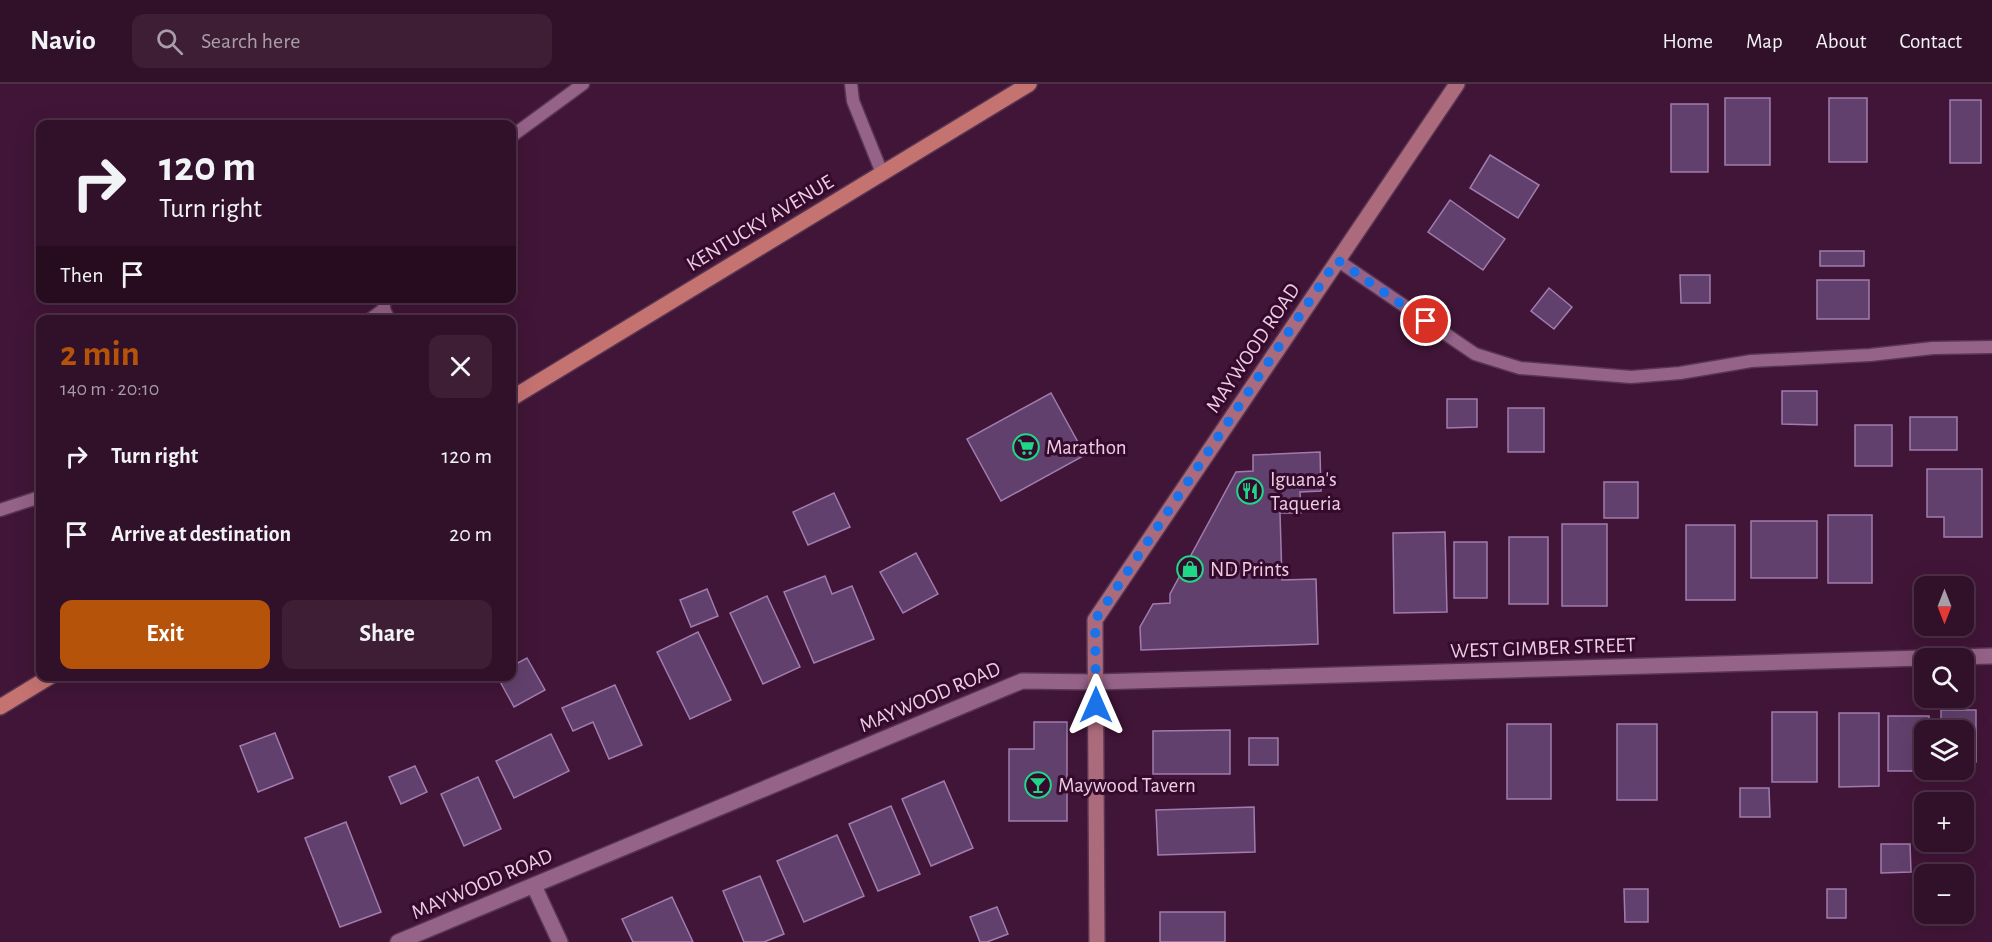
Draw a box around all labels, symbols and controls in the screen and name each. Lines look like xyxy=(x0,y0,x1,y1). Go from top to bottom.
search box xyxy=(132,14,552,68)
icon: search xyxy=(153,25,186,58)
text: Navio xyxy=(30,27,96,55)
text: Search here xyxy=(201,30,300,52)
text: Home xyxy=(1662,31,1713,52)
text: Map xyxy=(1746,31,1783,52)
text: About xyxy=(1816,31,1866,52)
text: Contact xyxy=(1899,31,1962,52)
icon: right xyxy=(60,144,138,222)
text: 120 m xyxy=(159,146,256,188)
street label: KENTUCKY AVENUE xyxy=(683,171,837,275)
text: Turn right xyxy=(159,195,262,222)
icon: arrive xyxy=(116,258,149,291)
text: Then xyxy=(60,264,104,286)
street label: MAYWOOD ROAD xyxy=(1202,279,1304,417)
pin xyxy=(1400,295,1451,346)
icon: arrive xyxy=(1409,304,1442,337)
button: close xyxy=(429,335,492,398)
text: 2 min xyxy=(60,336,140,372)
text: 140 m · 20:10 xyxy=(60,379,159,399)
supermarket icon: Marathon xyxy=(1011,432,1041,462)
place label: Marathon xyxy=(1046,437,1127,458)
icon: right xyxy=(60,440,93,473)
text: Turn right xyxy=(111,445,198,467)
text: 120 m xyxy=(442,445,492,467)
place label: Iguana's Taqueria xyxy=(1270,469,1342,514)
restaurant icon: Iguana's Taqueria xyxy=(1235,476,1265,506)
icon: arrive xyxy=(60,518,93,551)
text: Arrive at destination xyxy=(111,523,291,545)
text: 20 m xyxy=(449,523,492,545)
shop icon: ND Prints xyxy=(1175,554,1205,584)
place label: ND Prints xyxy=(1210,559,1289,580)
north arrow xyxy=(1914,576,1974,636)
map controls xyxy=(1914,576,1974,924)
button: Exit xyxy=(60,600,270,669)
button: Share xyxy=(282,600,492,669)
street label: WEST GIMBER STREET xyxy=(1450,634,1636,662)
button: search xyxy=(1914,648,1974,708)
street label: MAYWOOD ROAD xyxy=(856,658,1004,736)
position arrow xyxy=(1064,673,1128,737)
button: layers xyxy=(1914,720,1974,780)
bar icon: Maywood Tavern xyxy=(1023,770,1053,800)
place label: Maywood Tavern xyxy=(1058,775,1196,796)
button: + xyxy=(1914,792,1974,852)
street label: MAYWOOD ROAD xyxy=(408,845,556,923)
button: − xyxy=(1914,864,1974,924)

